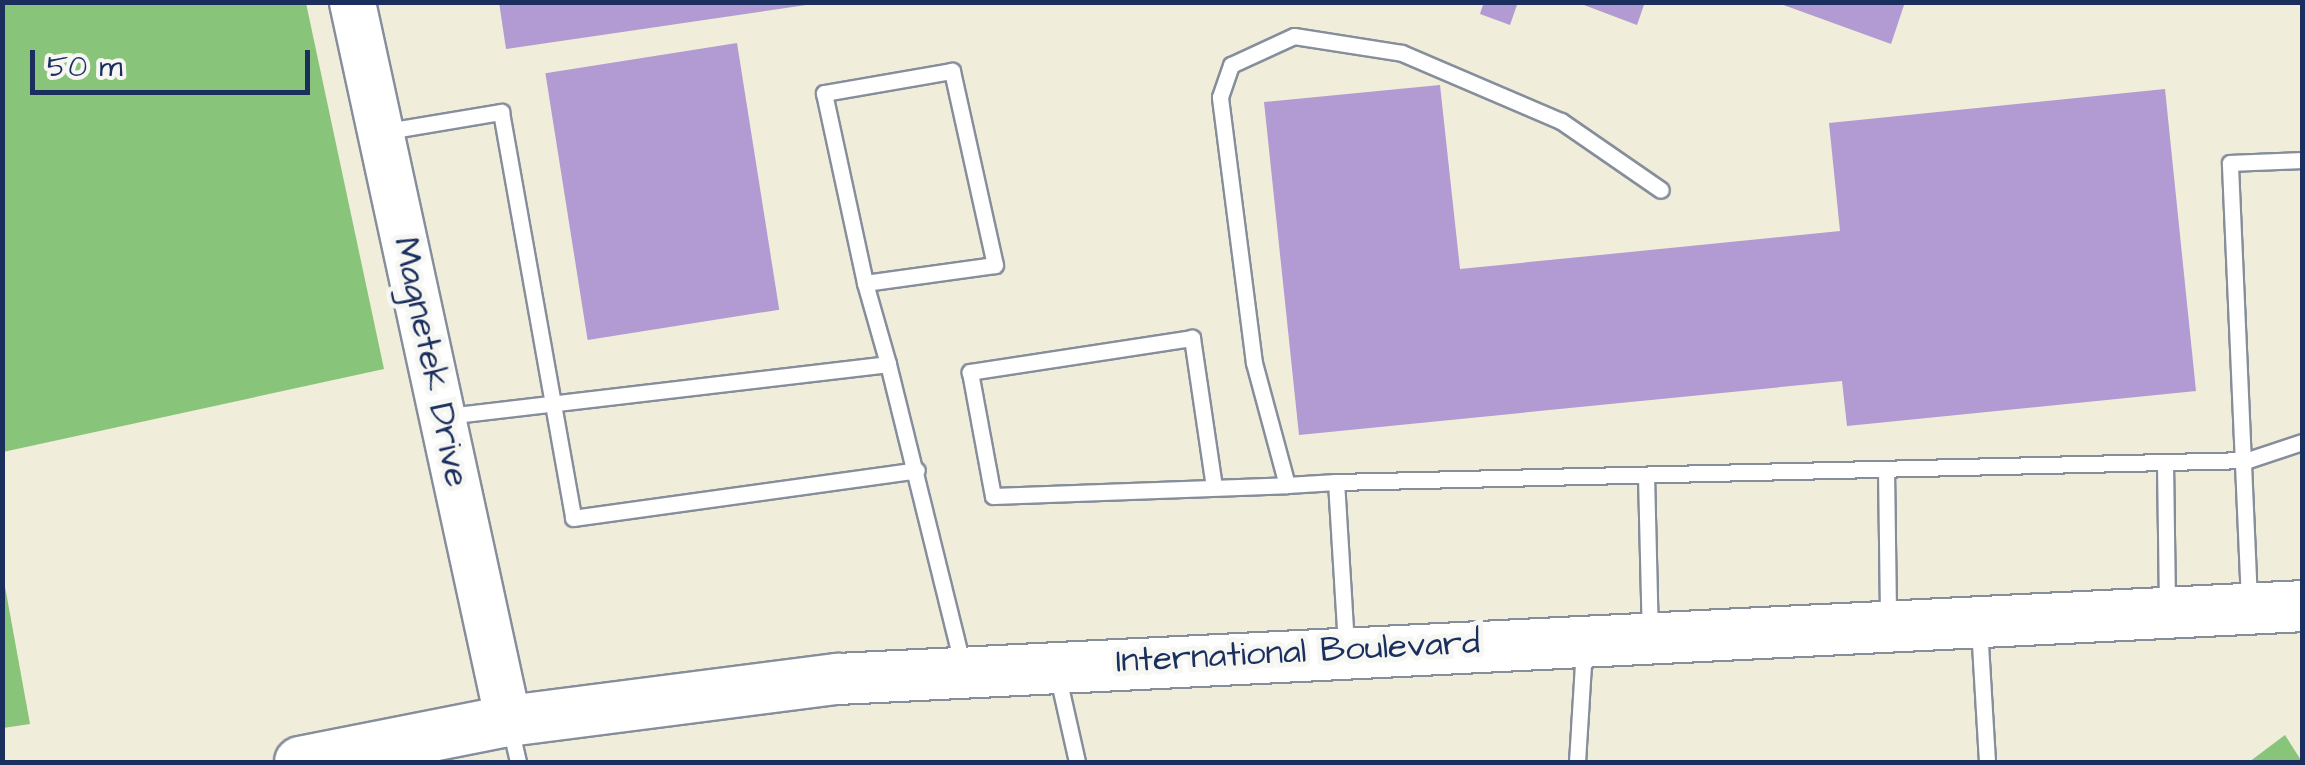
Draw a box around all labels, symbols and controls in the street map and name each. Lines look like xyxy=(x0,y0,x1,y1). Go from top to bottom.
scale bar xyxy=(35,30,315,92)
text: 50 m xyxy=(47,46,123,88)
street label: Magnetek Drive xyxy=(384,233,478,491)
street label: International Boulevard xyxy=(1115,621,1481,683)

